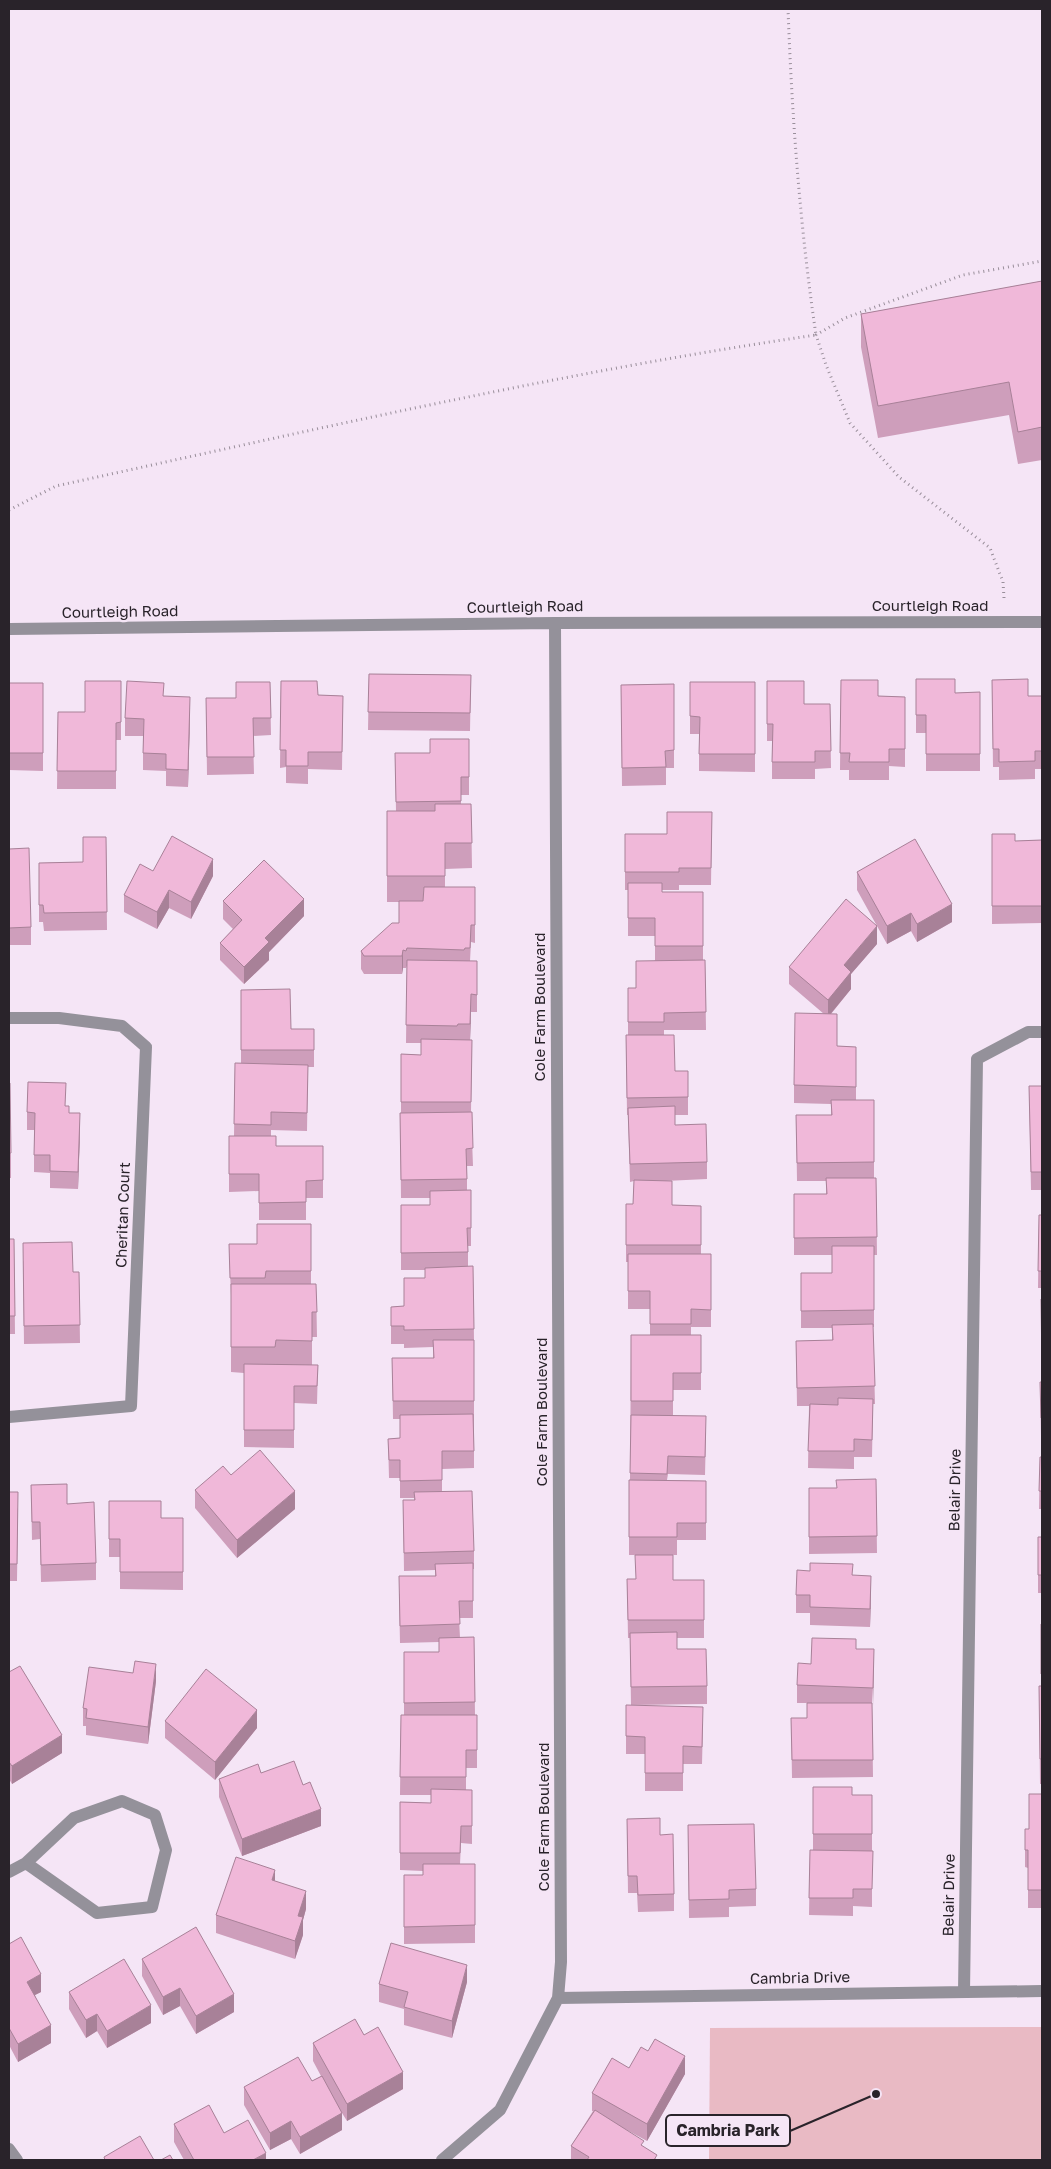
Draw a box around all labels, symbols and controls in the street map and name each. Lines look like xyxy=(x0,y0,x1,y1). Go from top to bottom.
street label: Courtleigh Road xyxy=(466,596,584,616)
street label: Courtleigh Road xyxy=(872,596,988,614)
street label: Courtleigh Road xyxy=(61,601,179,621)
street label: Cole Farm Boulevard xyxy=(530,933,548,1081)
street label: Cheritan Court xyxy=(111,1162,133,1268)
street label: Cole Farm Boulevard xyxy=(532,1338,550,1486)
street label: Belair Drive xyxy=(944,1448,964,1532)
street label: Cole Farm Boulevard xyxy=(534,1743,552,1891)
street label: Belair Drive xyxy=(938,1853,958,1937)
street label: Cambria Drive xyxy=(750,1967,851,1987)
callout: Cambria Park xyxy=(666,2115,790,2146)
text: Cambria Park xyxy=(676,2120,781,2140)

